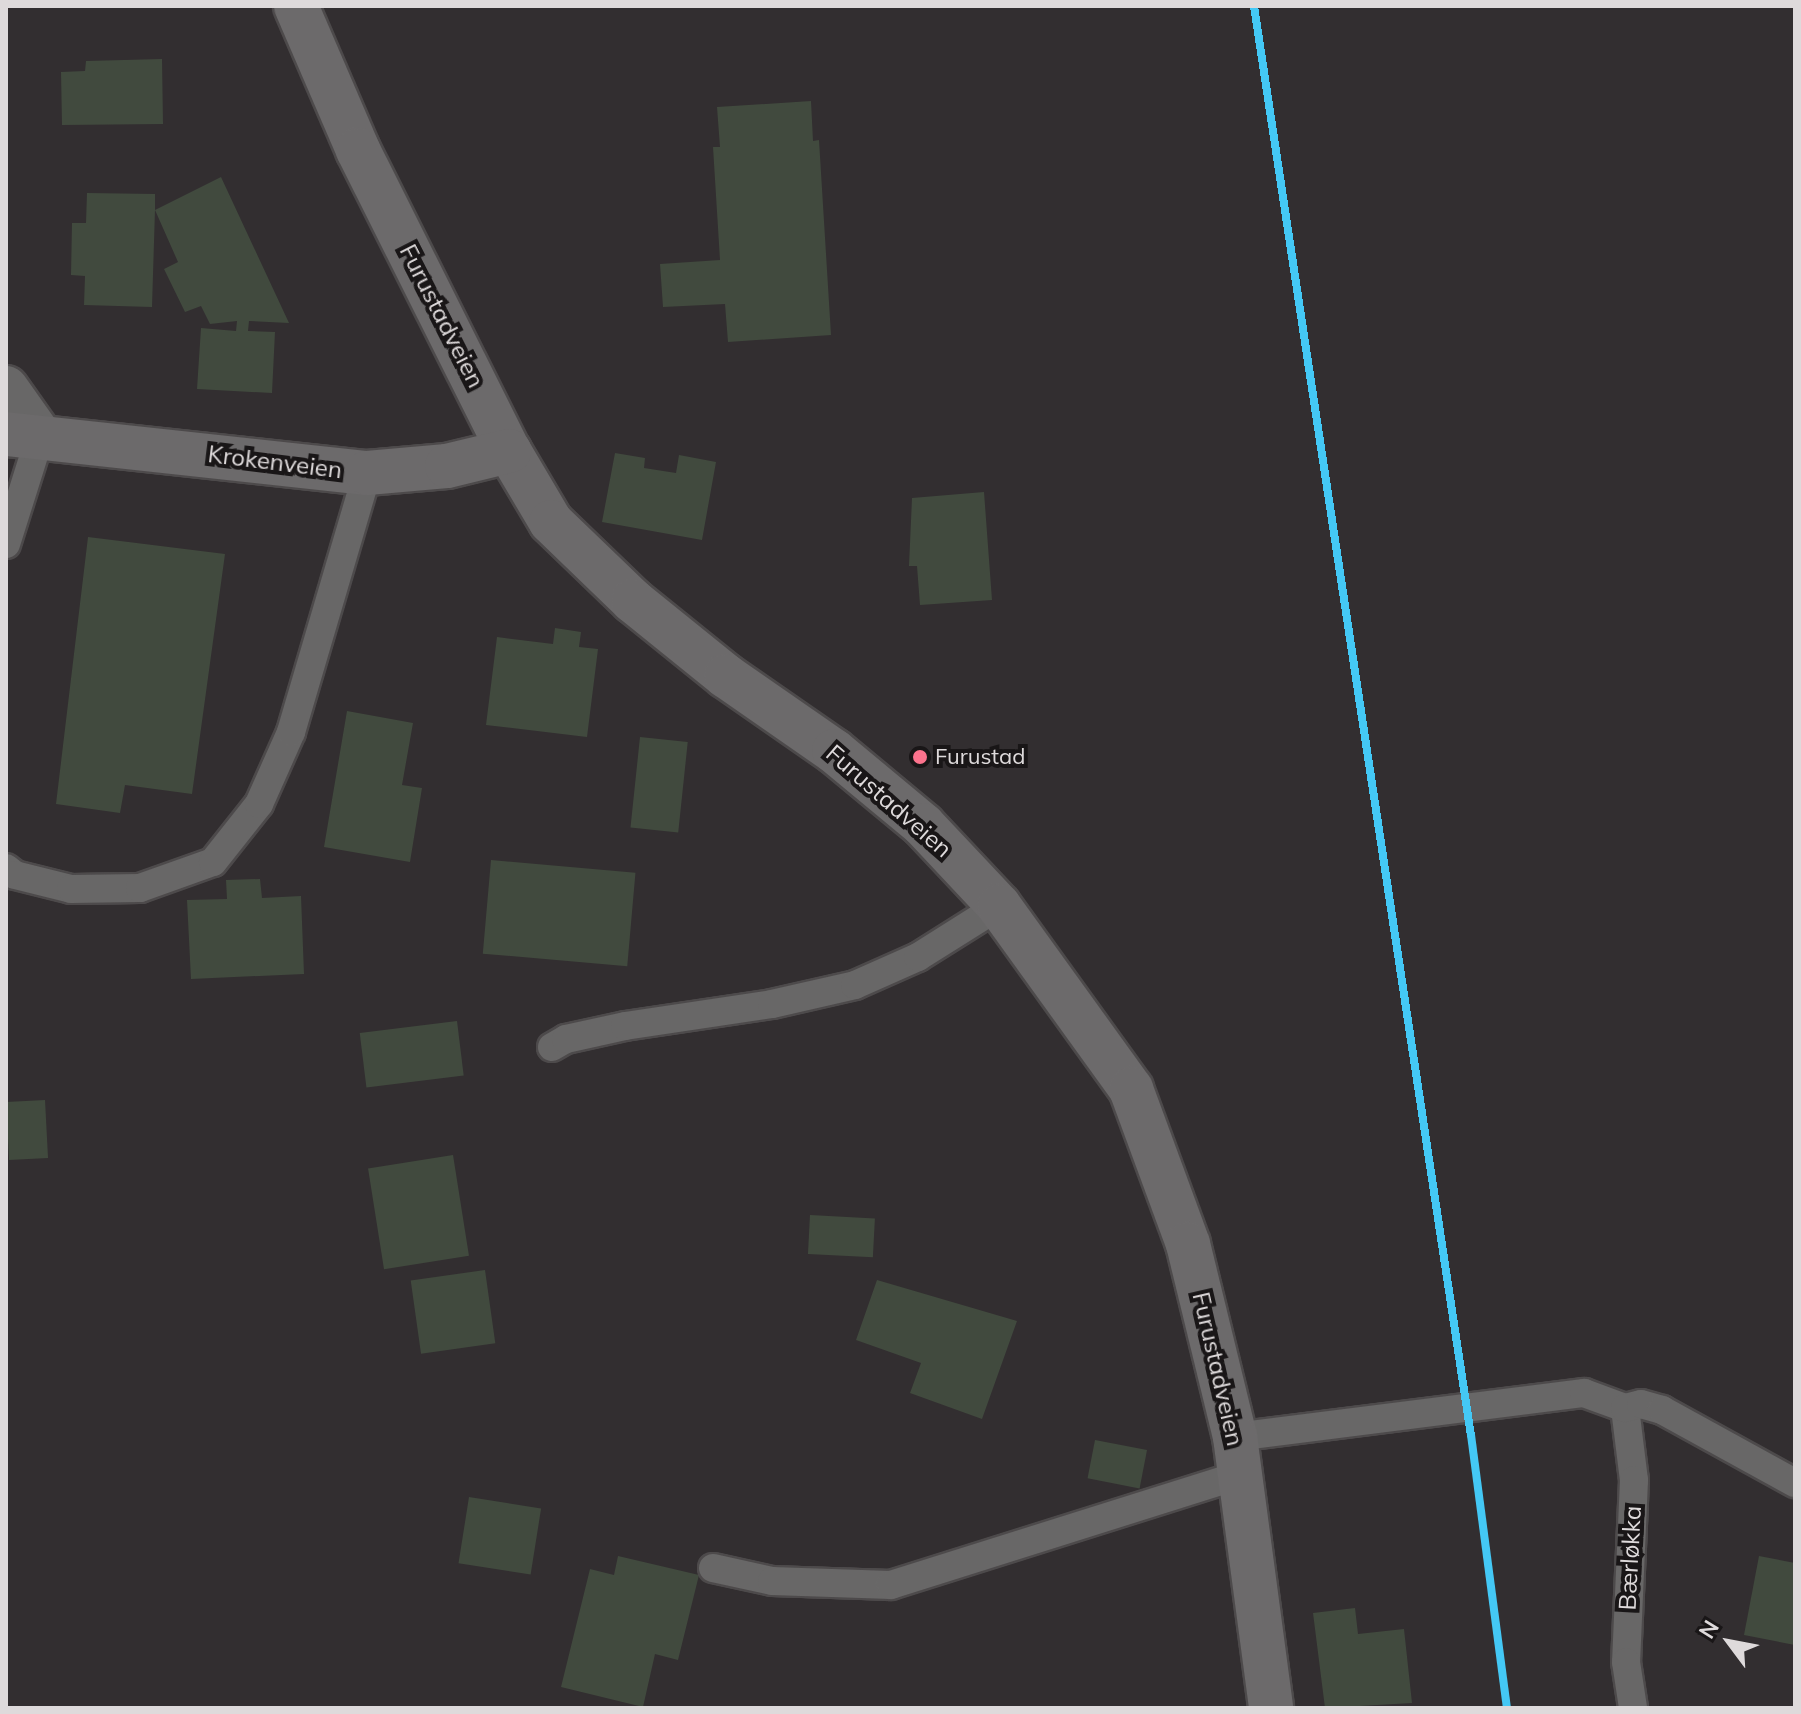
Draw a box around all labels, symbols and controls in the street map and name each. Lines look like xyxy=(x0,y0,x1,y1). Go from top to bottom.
street label: Furustadveien xyxy=(394,239,490,393)
street label: Krokenveien xyxy=(206,439,344,485)
street label: Furustadveien xyxy=(820,739,958,863)
place label: Furustad xyxy=(935,744,1025,770)
marker: Furustad xyxy=(912,749,928,765)
street label: Furustadveien xyxy=(1186,1289,1250,1449)
street label: Bærløkka xyxy=(1613,1505,1647,1611)
north arrow xyxy=(1689,1602,1769,1682)
text: N xyxy=(1692,1615,1725,1644)

